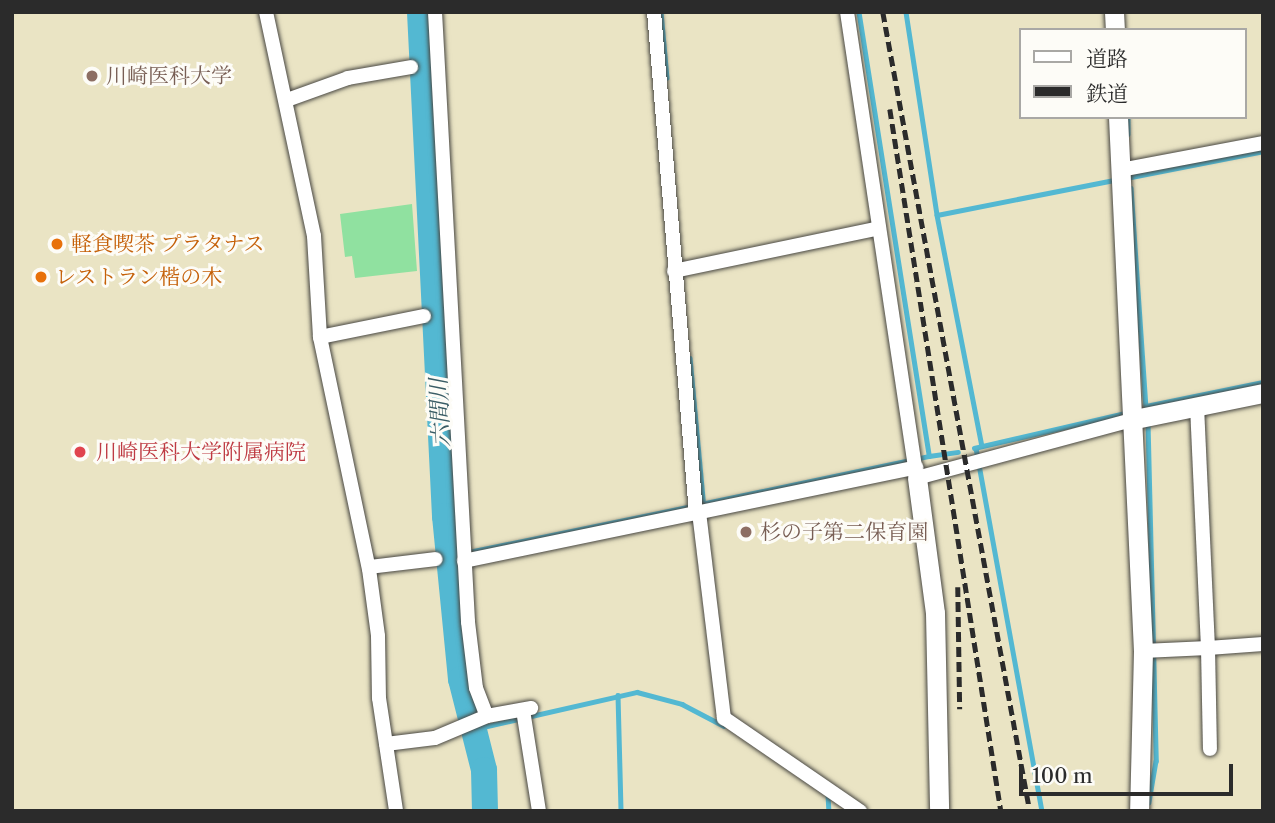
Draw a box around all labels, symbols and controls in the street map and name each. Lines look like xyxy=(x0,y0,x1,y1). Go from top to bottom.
legend xyxy=(1020,28,1247,119)
text: 道路 xyxy=(1086,46,1128,71)
place label: 川崎医科大学 xyxy=(106,63,232,89)
marker: 川崎医科大学 xyxy=(84,68,100,84)
text: 鉄道 xyxy=(1086,81,1128,106)
place label: 軽食喫茶 プラタナス xyxy=(71,231,266,257)
marker: 軽食喫茶 プラタナス xyxy=(49,236,65,252)
place label: レストラン楷の木 xyxy=(55,264,223,290)
marker: レストラン楷の木 xyxy=(33,269,49,285)
water label: 六間川 xyxy=(424,378,456,448)
place label: 川崎医科大学附属病院 xyxy=(96,439,306,465)
marker: 川崎医科大学附属病院 xyxy=(70,442,90,462)
place label: 杉の子第二保育園 xyxy=(760,519,928,545)
marker: 杉の子第二保育園 xyxy=(738,524,754,540)
scale bar xyxy=(1023,750,1236,794)
text: 100 m xyxy=(1032,763,1093,788)

